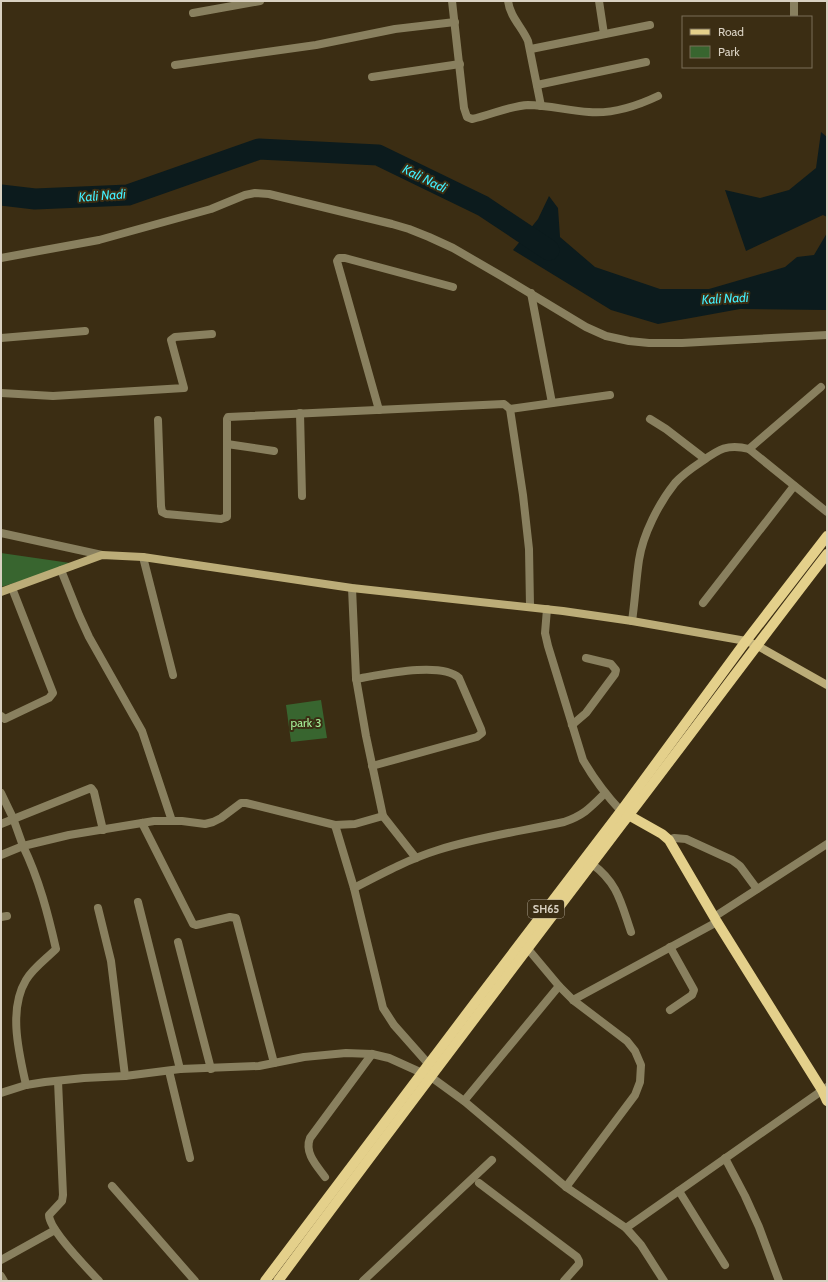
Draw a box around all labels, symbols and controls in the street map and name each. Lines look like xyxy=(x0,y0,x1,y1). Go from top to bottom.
legend xyxy=(682,16,812,68)
text: Road xyxy=(718,24,744,39)
text: Park xyxy=(718,44,740,59)
water label: Kali Nadi xyxy=(400,160,450,196)
water label: Kali Nadi xyxy=(78,185,126,205)
water label: Kali Nadi xyxy=(701,289,749,307)
park label: park 3 xyxy=(291,715,321,730)
road number: SH65 xyxy=(528,900,564,918)

